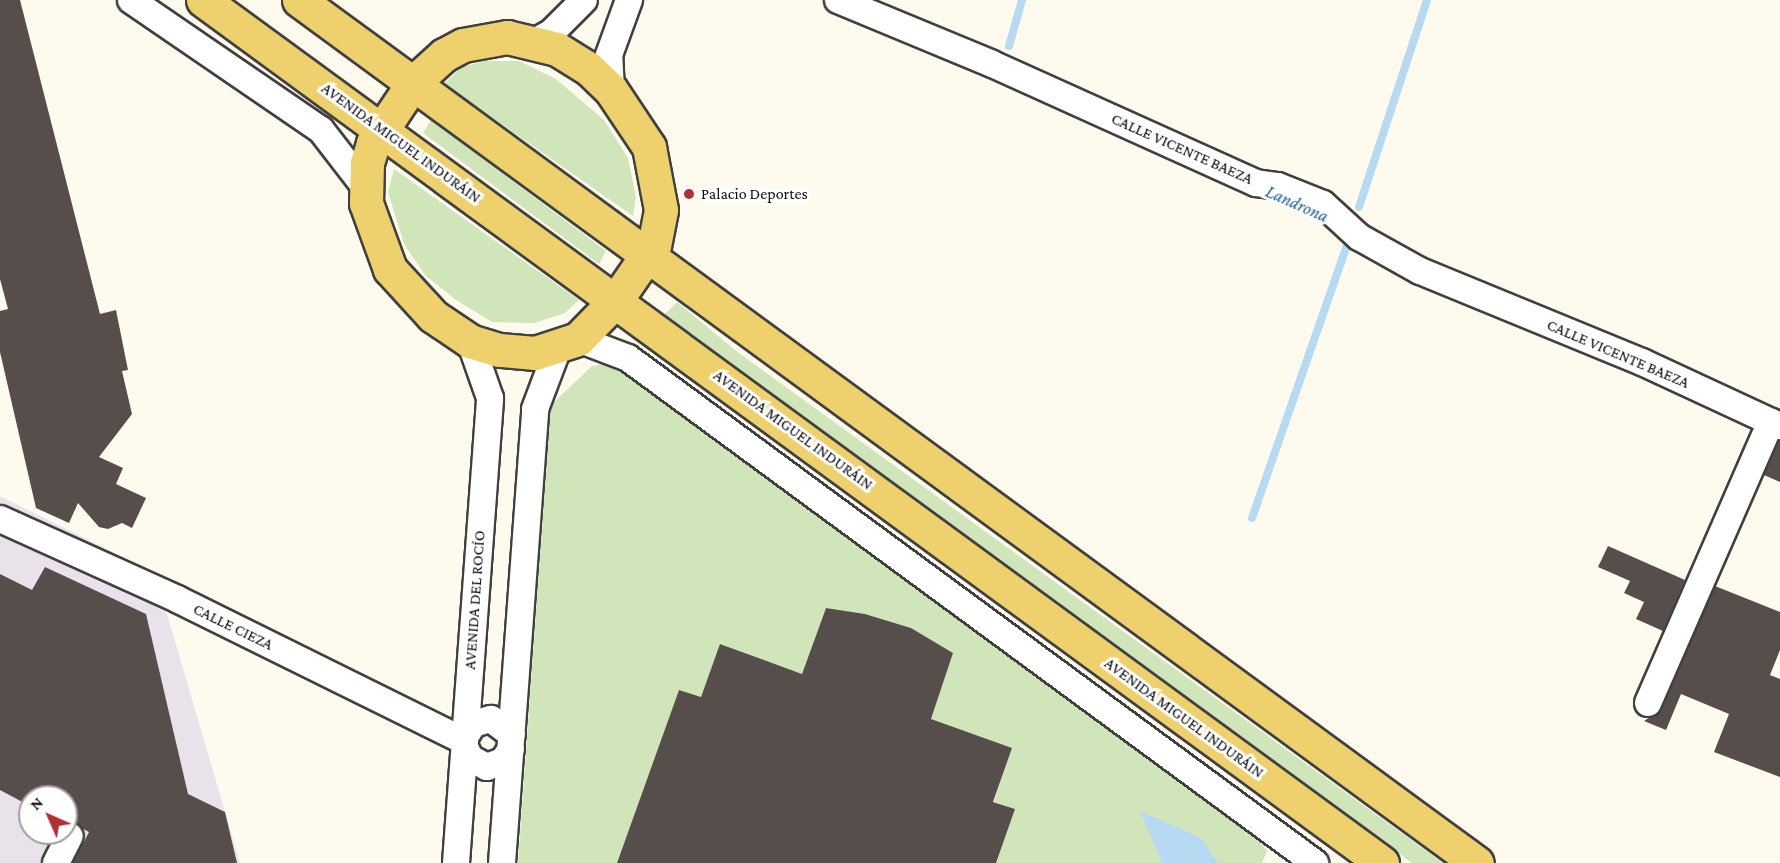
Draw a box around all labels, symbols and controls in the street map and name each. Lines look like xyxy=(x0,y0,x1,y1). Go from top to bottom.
street label: AVENIDA MIGUEL INDURÁIN xyxy=(318,79,484,207)
street label: CALLE VICENTE BAEZA xyxy=(1108,109,1256,189)
water label: Landrona xyxy=(1262,181,1332,227)
place label: Palacio Deportes xyxy=(701,184,808,204)
marker: Palacio Deportes xyxy=(682,187,696,201)
street label: CALLE VICENTE BAEZA xyxy=(1544,315,1692,393)
street label: AVENIDA MIGUEL INDURÁIN xyxy=(710,366,876,494)
street label: AVENIDA DEL ROCÍO xyxy=(461,530,489,670)
street label: CALLE CIEZA xyxy=(190,599,276,655)
street label: AVENIDA MIGUEL INDURÁIN xyxy=(1101,654,1267,782)
north arrow xyxy=(18,785,78,845)
text: N xyxy=(26,793,46,813)

